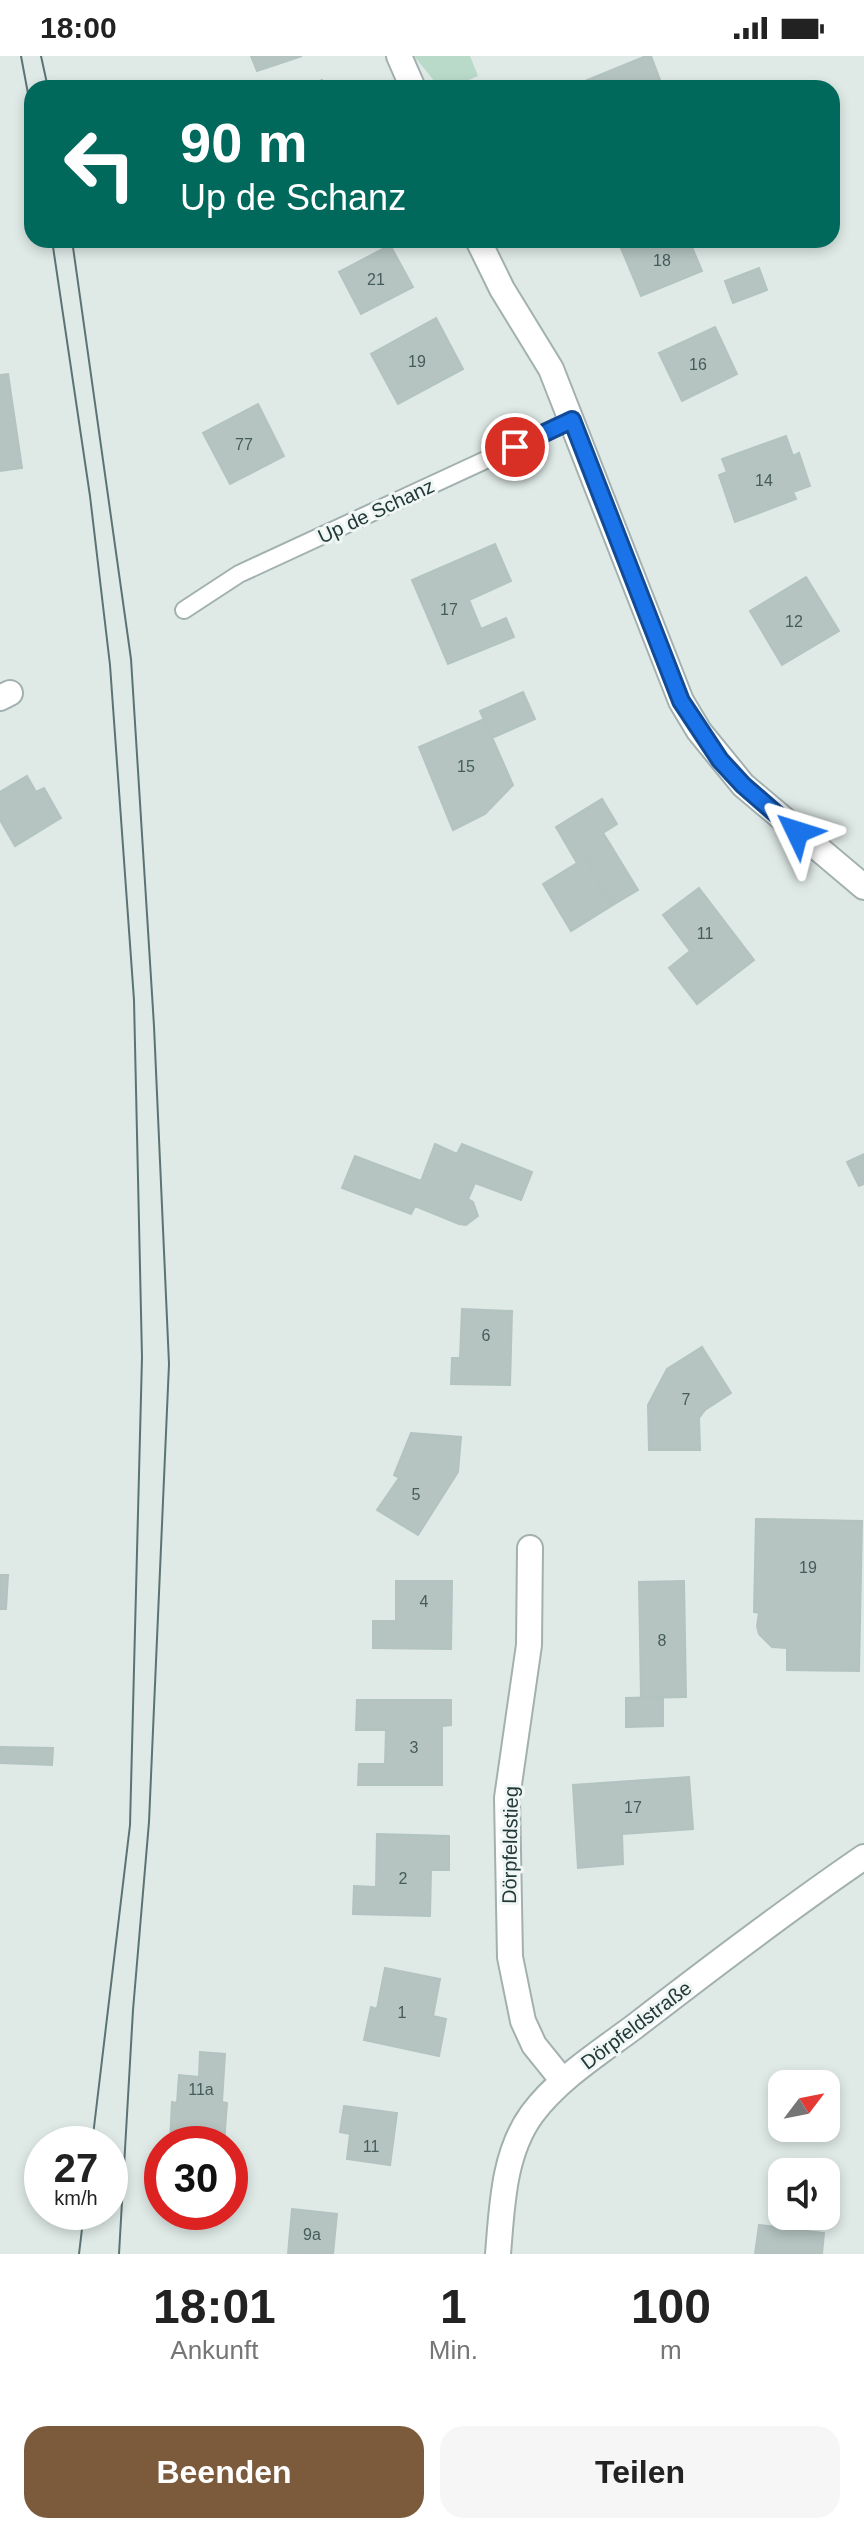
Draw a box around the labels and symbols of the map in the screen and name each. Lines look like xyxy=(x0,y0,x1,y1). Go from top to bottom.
house number: 18 xyxy=(653,252,671,269)
house number: 21 xyxy=(367,271,385,288)
house number: 19 xyxy=(408,353,426,370)
house number: 16 xyxy=(689,356,707,373)
pin xyxy=(481,413,549,481)
house number: 77 xyxy=(235,436,253,453)
house number: 14 xyxy=(755,472,773,489)
street label: Up de Schanz xyxy=(314,474,438,548)
house number: 17 xyxy=(440,601,458,618)
house number: 12 xyxy=(785,613,803,630)
house number: 15 xyxy=(457,758,475,775)
position arrow xyxy=(755,790,839,874)
house number: 11 xyxy=(697,925,713,942)
house number: 6 xyxy=(482,1327,491,1344)
house number: 7 xyxy=(682,1391,691,1408)
house number: 5 xyxy=(412,1486,421,1503)
house number: 19 xyxy=(799,1559,817,1576)
house number: 4 xyxy=(420,1593,429,1610)
house number: 8 xyxy=(658,1632,667,1649)
house number: 3 xyxy=(410,1739,419,1756)
street label: Dörpfeldstieg xyxy=(498,1786,522,1904)
house number: 17 xyxy=(624,1799,642,1816)
house number: 2 xyxy=(399,1870,408,1887)
street label: Dörpfeldstraße xyxy=(577,1976,695,2074)
house number: 1 xyxy=(398,2004,407,2021)
north arrow xyxy=(768,2070,840,2142)
house number: 11a xyxy=(188,2081,214,2098)
speed limit sign: 30 xyxy=(144,2126,248,2230)
house number: 11 xyxy=(363,2138,379,2155)
house number: 9a xyxy=(303,2226,321,2243)

